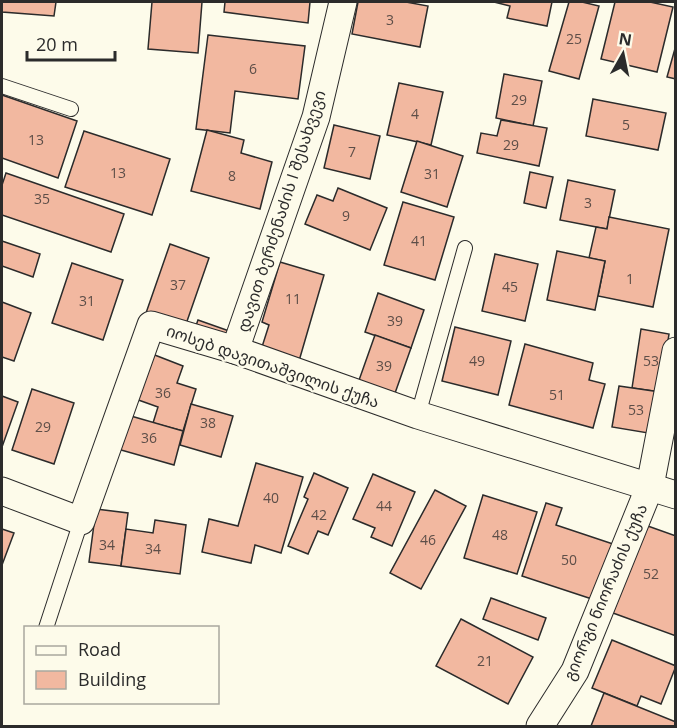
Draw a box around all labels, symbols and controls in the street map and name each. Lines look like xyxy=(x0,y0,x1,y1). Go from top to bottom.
house number: 3 xyxy=(386,10,394,29)
scale bar xyxy=(27,24,116,62)
north arrow xyxy=(593,24,653,84)
text: N xyxy=(617,27,633,51)
house number: 25 xyxy=(566,29,582,48)
text: 20 m xyxy=(36,32,78,56)
house number: 6 xyxy=(249,59,257,78)
street label: დავით ბერძენაძის I შესახვევი xyxy=(231,87,331,335)
house number: 29 xyxy=(511,90,527,109)
house number: 4 xyxy=(411,104,419,123)
house number: 5 xyxy=(622,115,630,134)
house number: 13 xyxy=(28,130,44,149)
house number: 29 xyxy=(503,135,519,154)
house number: 7 xyxy=(348,142,356,161)
house number: 13 xyxy=(110,163,126,182)
house number: 31 xyxy=(424,164,440,183)
house number: 8 xyxy=(228,166,236,185)
house number: 35 xyxy=(34,189,50,208)
house number: 3 xyxy=(584,193,592,212)
house number: 9 xyxy=(342,206,350,225)
house number: 41 xyxy=(411,231,427,250)
house number: 1 xyxy=(626,269,634,288)
house number: 37 xyxy=(170,275,186,294)
house number: 45 xyxy=(502,277,518,296)
house number: 11 xyxy=(285,289,301,308)
house number: 31 xyxy=(79,291,95,310)
house number: 39 xyxy=(387,311,403,330)
street label: იოსებ დავითაშვილის ქუჩა xyxy=(164,319,382,413)
house number: 49 xyxy=(469,351,485,370)
house number: 53 xyxy=(643,351,659,370)
house number: 39 xyxy=(376,356,392,375)
house number: 36 xyxy=(155,383,171,402)
house number: 51 xyxy=(549,385,565,404)
house number: 53 xyxy=(628,400,644,419)
house number: 38 xyxy=(200,413,216,432)
house number: 29 xyxy=(35,417,51,436)
house number: 36 xyxy=(141,428,157,447)
house number: 40 xyxy=(263,488,279,507)
house number: 44 xyxy=(376,496,392,515)
street label: გიორგი ნიორაძის ქუჩა xyxy=(558,500,652,684)
house number: 42 xyxy=(311,505,327,524)
house number: 48 xyxy=(492,525,508,544)
house number: 46 xyxy=(420,530,436,549)
house number: 34 xyxy=(99,535,115,554)
house number: 34 xyxy=(145,539,161,558)
house number: 50 xyxy=(561,550,577,569)
house number: 52 xyxy=(643,564,659,583)
legend xyxy=(24,626,219,704)
text: Road xyxy=(78,637,121,661)
house number: 21 xyxy=(477,651,493,670)
text: Building xyxy=(78,667,146,691)

